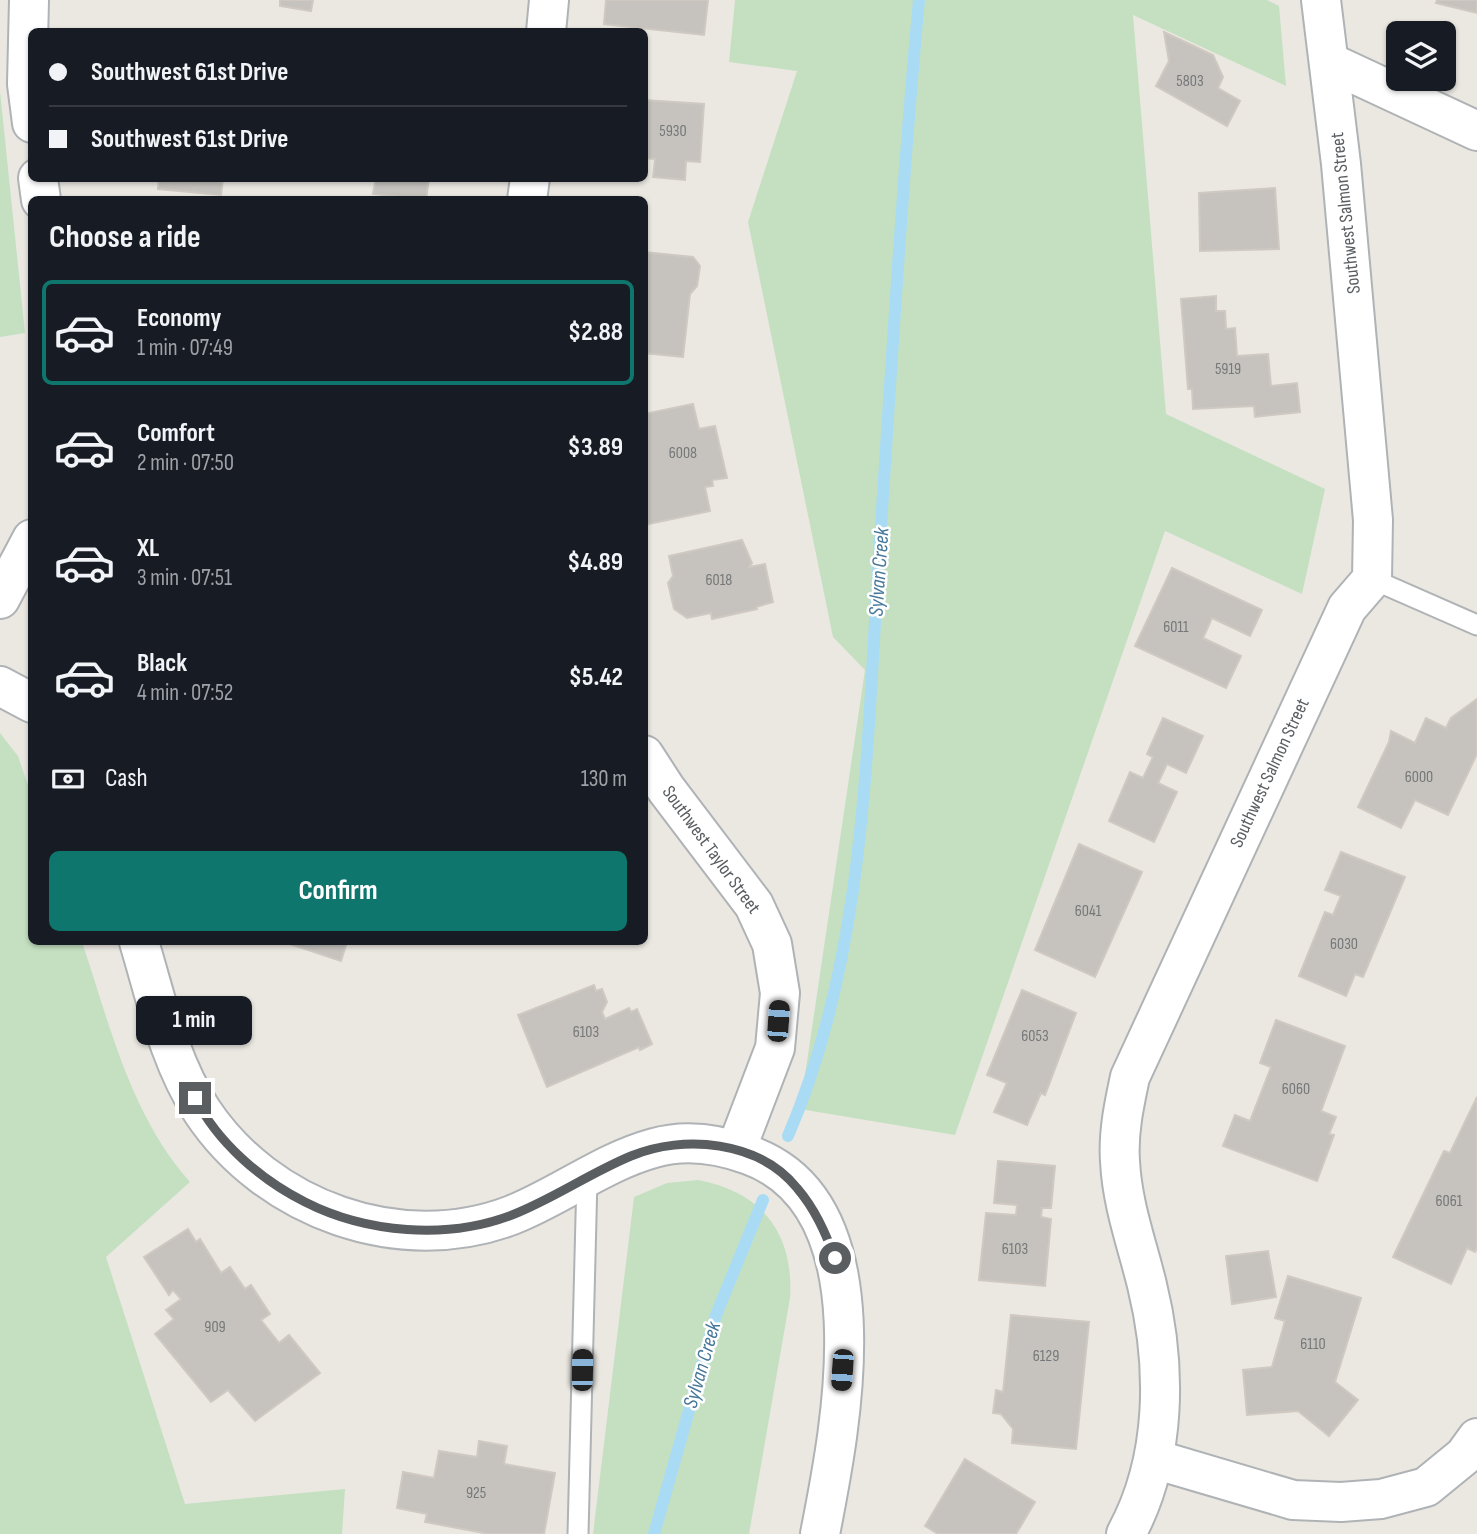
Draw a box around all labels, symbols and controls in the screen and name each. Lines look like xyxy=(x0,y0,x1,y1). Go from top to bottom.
map controls xyxy=(1386,21,1456,91)
button: layers xyxy=(1386,21,1456,91)
text: Southwest 61st Drive xyxy=(91,57,288,88)
house number: 5803 xyxy=(1176,72,1204,91)
house number: 5930 xyxy=(659,122,687,141)
text: Southwest 61st Drive xyxy=(91,124,288,155)
street label: Southwest Salmon Street xyxy=(1326,131,1366,295)
text: Choose a ride xyxy=(49,218,201,257)
icon: car xyxy=(53,301,116,364)
text: Economy xyxy=(137,303,221,334)
text: $2.88 xyxy=(568,317,623,348)
text: 1 min · 07:49 xyxy=(137,334,233,362)
house number: 5919 xyxy=(1215,360,1241,379)
icon: car xyxy=(53,416,116,479)
text: Comfort xyxy=(137,418,215,449)
text: $3.89 xyxy=(568,432,623,463)
house number: 6008 xyxy=(669,444,697,463)
text: 2 min · 07:50 xyxy=(137,449,234,477)
water label: Sylvan Creek xyxy=(863,526,895,617)
icon: car xyxy=(53,531,116,594)
text: XL xyxy=(137,533,159,564)
text: $4.89 xyxy=(567,547,623,578)
text: 3 min · 07:51 xyxy=(137,564,232,592)
house number: 6018 xyxy=(706,571,732,590)
house number: 6011 xyxy=(1163,618,1189,637)
icon: car xyxy=(53,646,116,709)
text: Black xyxy=(137,648,187,679)
text: $5.42 xyxy=(569,662,623,693)
text: 4 min · 07:52 xyxy=(137,679,233,707)
street label: Southwest Salmon Street xyxy=(1225,695,1315,851)
icon: cash xyxy=(49,760,87,798)
text: Cash xyxy=(105,763,148,794)
text: 130 m xyxy=(581,765,627,793)
house number: 6000 xyxy=(1405,768,1433,787)
street label: Southwest Taylor Street xyxy=(657,781,765,919)
button: Confirm xyxy=(49,851,627,931)
house number: 6041 xyxy=(1075,902,1102,921)
house number: 6030 xyxy=(1330,935,1358,954)
callout: 1 min xyxy=(137,996,253,1046)
car xyxy=(767,999,790,1043)
text: 1 min xyxy=(173,1006,215,1034)
house number: 6103 xyxy=(573,1023,599,1042)
house number: 6053 xyxy=(1021,1027,1049,1046)
house number: 6060 xyxy=(1282,1080,1310,1099)
route end xyxy=(179,1082,211,1114)
house number: 6061 xyxy=(1436,1192,1463,1211)
house number: 6103 xyxy=(1002,1240,1028,1259)
route start xyxy=(819,1242,851,1274)
house number: 909 xyxy=(204,1318,226,1337)
water label: Sylvan Creek xyxy=(678,1318,727,1411)
house number: 6110 xyxy=(1300,1335,1326,1354)
house number: 6129 xyxy=(1033,1347,1059,1366)
car xyxy=(831,1348,854,1392)
car xyxy=(572,1349,593,1391)
house number: 925 xyxy=(466,1484,486,1503)

